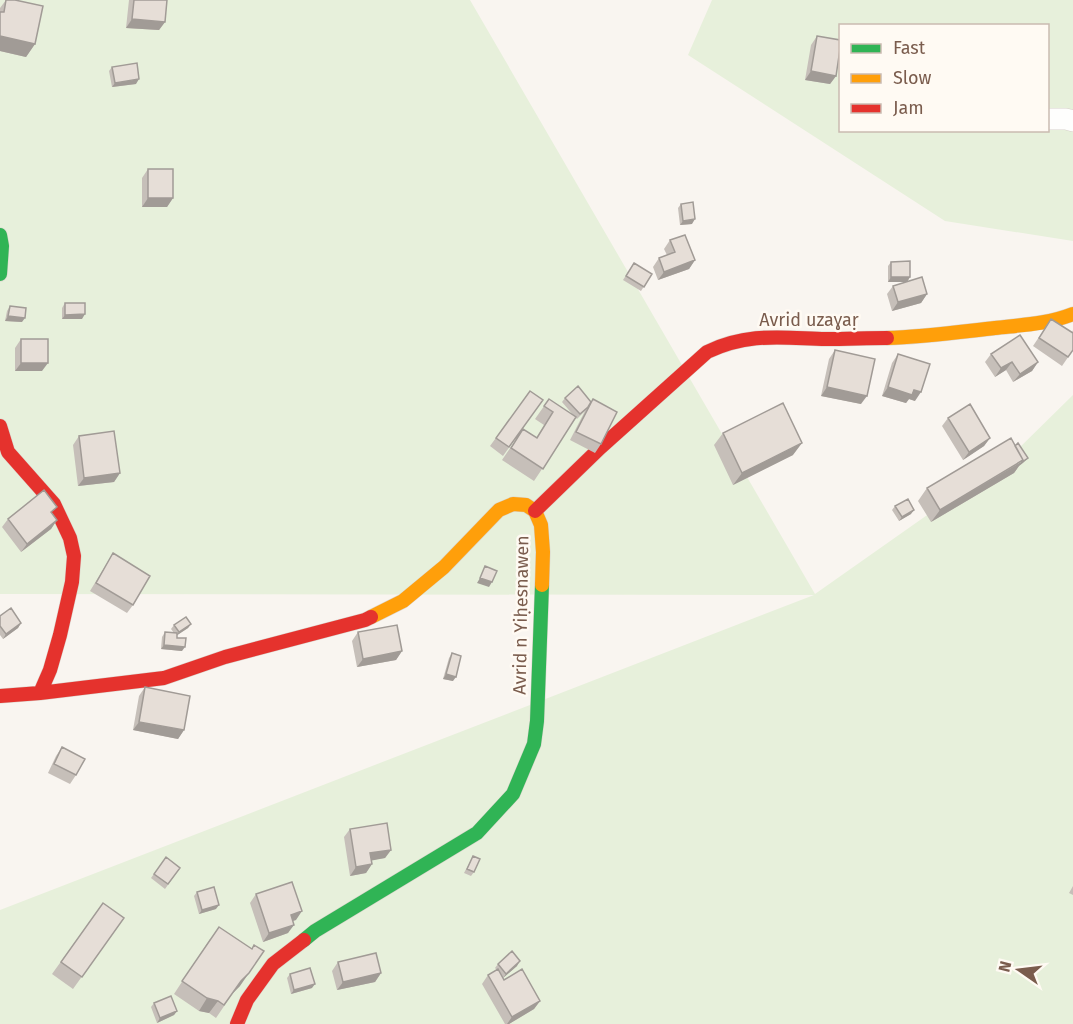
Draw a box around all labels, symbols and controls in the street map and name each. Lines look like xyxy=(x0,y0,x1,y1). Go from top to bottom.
legend xyxy=(839,24,1049,132)
text: Fast xyxy=(893,37,926,59)
text: Slow xyxy=(893,67,932,89)
text: Jam xyxy=(893,97,924,119)
street label: Avrid uzaɣaṛ xyxy=(759,309,859,331)
street label: Avrid n Yiḥesnawen xyxy=(509,535,533,695)
north arrow xyxy=(989,940,1049,1000)
text: N xyxy=(994,959,1015,974)

